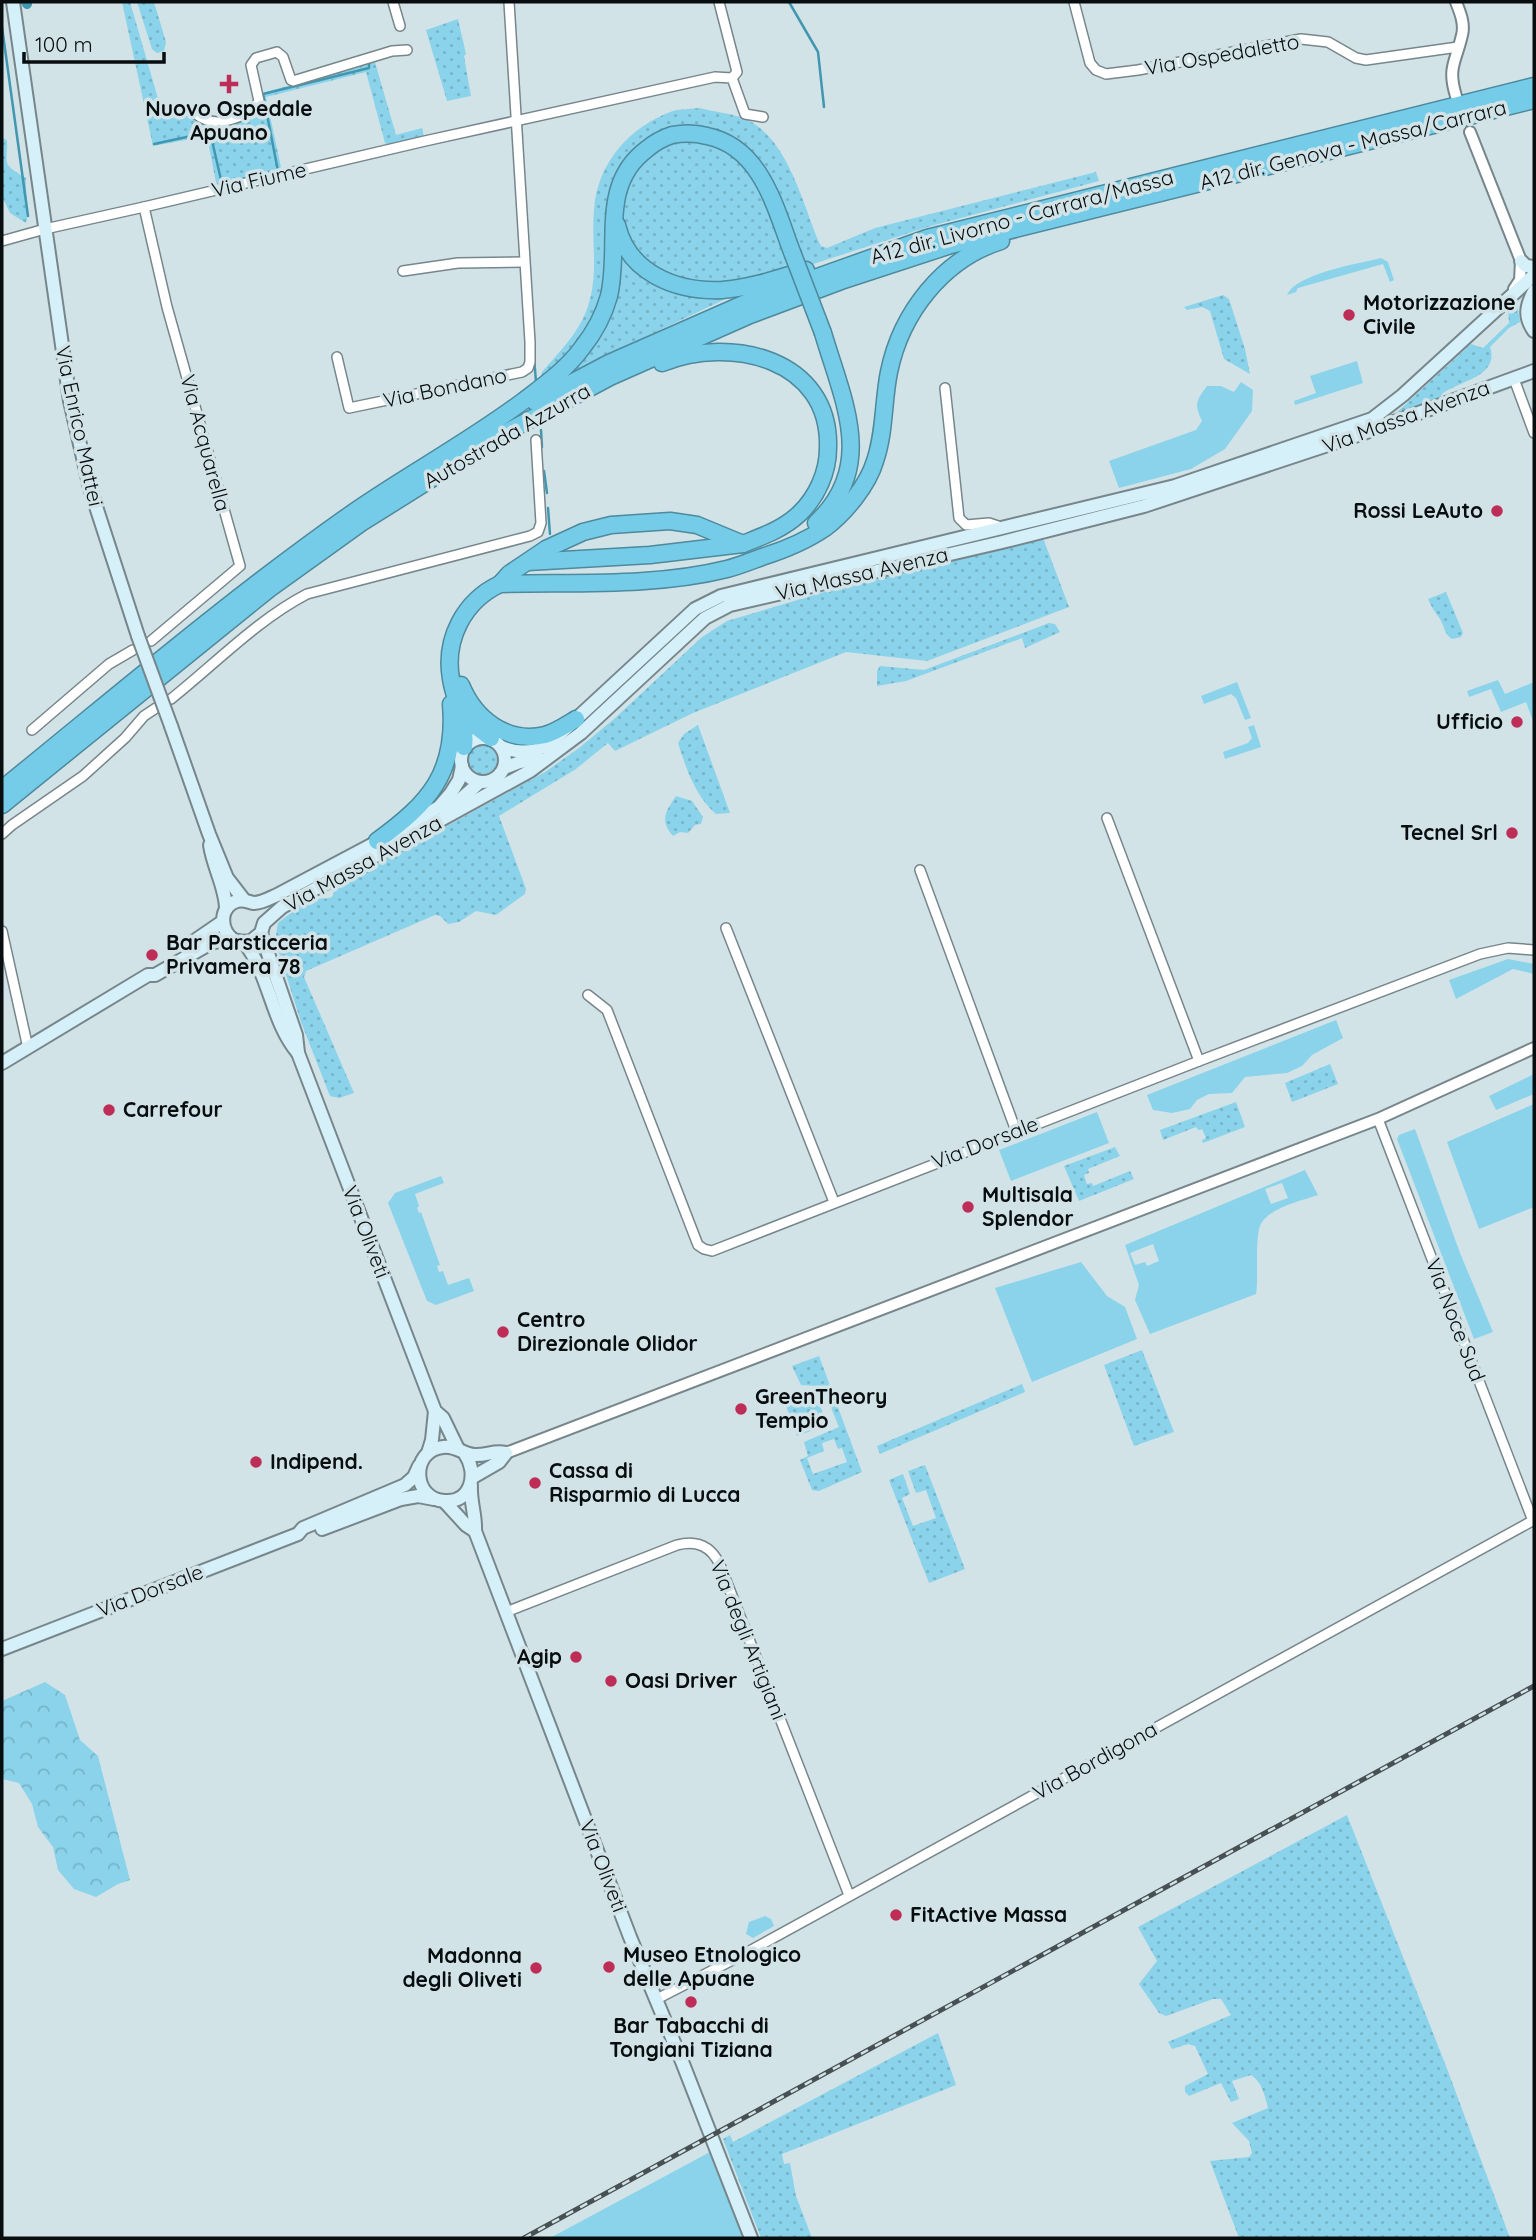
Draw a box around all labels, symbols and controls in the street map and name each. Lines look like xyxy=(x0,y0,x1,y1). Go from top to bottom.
scale bar xyxy=(24,21,164,65)
street label: Via Ospedaletto xyxy=(1143,28,1301,80)
text: 100 m xyxy=(35,31,93,57)
marker: Nuovo Ospedale Apuano xyxy=(219,74,239,94)
street label: A12 dir. Genova - Massa/Carrara xyxy=(1197,93,1509,195)
place label: Nuovo Ospedale Apuano xyxy=(145,95,313,145)
street label: Via Fiume xyxy=(209,156,309,203)
street label: A12 dir. Livorno - Carrara/Massa xyxy=(867,163,1176,269)
place label: Motorizzazione Civile xyxy=(1363,289,1516,339)
marker: Motorizzazione Civile xyxy=(1341,307,1357,323)
street label: Via Enrico Mattei xyxy=(50,343,110,508)
street label: Via Bondano xyxy=(381,361,509,413)
street label: Via Acquarella xyxy=(175,371,237,514)
street label: Via Massa Avenza xyxy=(1318,374,1493,458)
street label: Autostrada Azzurra xyxy=(419,377,594,493)
place label: Rossi LeAuto xyxy=(1353,497,1483,523)
marker: Rossi LeAuto xyxy=(1489,503,1505,519)
street label: Via Massa Avenza xyxy=(773,541,951,606)
place label: Ufficio xyxy=(1436,708,1503,734)
marker: Ufficio xyxy=(1509,714,1525,730)
street label: Via Massa Avenza xyxy=(279,809,446,917)
place label: Tecnel Srl xyxy=(1400,819,1498,845)
marker: Tecnel Srl xyxy=(1504,825,1520,841)
place label: Bar Parsticceria Privamera 78 xyxy=(166,929,328,979)
marker: Bar Parsticceria Privamera 78 xyxy=(144,947,160,963)
place label: Carrefour xyxy=(123,1096,223,1122)
marker: Carrefour xyxy=(101,1102,117,1118)
street label: Via Dorsale xyxy=(928,1110,1042,1174)
place label: Multisala Splendor xyxy=(982,1181,1074,1231)
street label: Via Oliveti xyxy=(337,1182,396,1281)
marker: Multisala Splendor xyxy=(960,1199,976,1215)
street label: Via Noce Sud xyxy=(1421,1254,1491,1385)
place label: Centro Direzionale Olidor xyxy=(517,1306,698,1356)
marker: Centro Direzionale Olidor xyxy=(495,1324,511,1340)
place label: GreenTheory Tempio xyxy=(755,1383,887,1433)
marker: GreenTheory Tempio xyxy=(733,1401,749,1417)
place label: Indipend. xyxy=(270,1448,363,1474)
marker: Indipend. xyxy=(248,1454,264,1470)
place label: Cassa di Risparmio di Lucca xyxy=(549,1457,740,1507)
marker: Cassa di Risparmio di Lucca xyxy=(527,1475,543,1491)
street label: Via degli Artigiani xyxy=(705,1556,793,1723)
street label: Via Dorsale xyxy=(93,1558,207,1622)
place label: Agip xyxy=(517,1643,562,1669)
marker: Agip xyxy=(568,1649,584,1665)
place label: Oasi Driver xyxy=(625,1667,737,1693)
marker: Oasi Driver xyxy=(603,1673,619,1689)
street label: Via Bordigona xyxy=(1028,1715,1161,1805)
street label: Via Oliveti xyxy=(574,1816,633,1915)
place label: FitActive Massa xyxy=(910,1901,1067,1927)
marker: FitActive Massa xyxy=(888,1907,904,1923)
place label: Museo Etnologico delle Apuane xyxy=(623,1941,801,1991)
place label: Madonna degli Oliveti xyxy=(402,1942,522,1992)
marker: Museo Etnologico delle Apuane xyxy=(601,1959,617,1975)
marker: Madonna degli Oliveti xyxy=(528,1960,544,1976)
marker: Bar Tabacchi di Tongiani Tiziana xyxy=(683,1994,699,2010)
place label: Bar Tabacchi di Tongiani Tiziana xyxy=(609,2012,773,2062)

